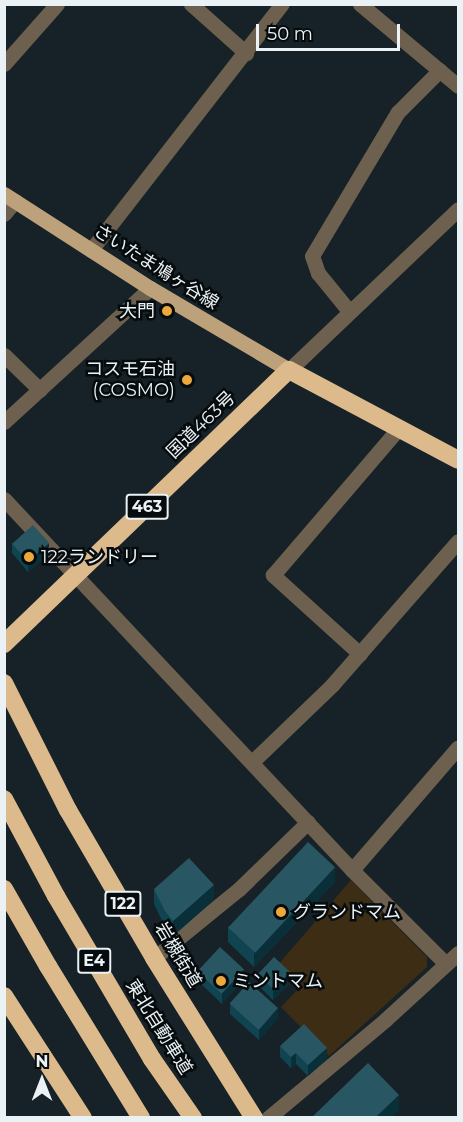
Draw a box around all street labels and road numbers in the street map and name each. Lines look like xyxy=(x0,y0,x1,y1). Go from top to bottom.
street label: さいたま鳩ヶ谷線 xyxy=(89,220,223,314)
street label: 国道463号 xyxy=(162,387,240,463)
road number: 463 xyxy=(124,494,170,520)
road number: 122 xyxy=(104,891,142,917)
street label: 岩槻街道 xyxy=(150,919,206,991)
road number: E4 xyxy=(76,948,112,974)
street label: 東北自動車道 xyxy=(121,975,197,1079)

